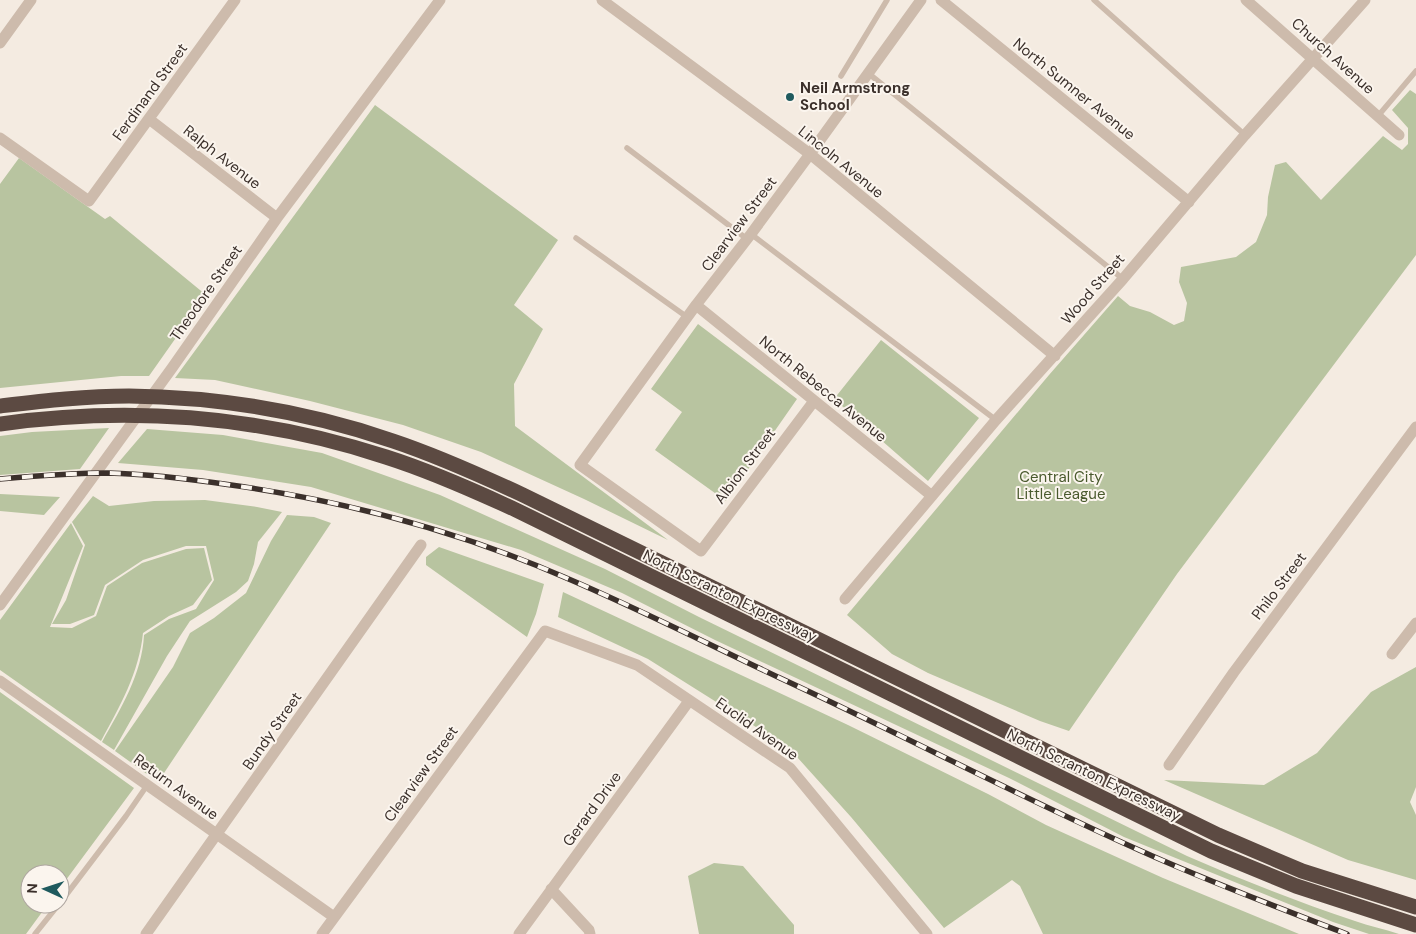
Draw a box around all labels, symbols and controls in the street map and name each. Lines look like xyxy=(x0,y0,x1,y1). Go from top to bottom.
street label: Church Avenue xyxy=(1287,13,1379,99)
street label: North Sumner Avenue xyxy=(1009,34,1139,144)
street label: Ferdinand Street xyxy=(108,39,192,145)
place label: Neil Armstrong School xyxy=(800,78,910,115)
marker: Neil Armstrong School xyxy=(784,91,796,103)
street label: Ralph Avenue xyxy=(179,120,265,194)
street label: Lincoln Avenue xyxy=(794,121,888,203)
street label: Clearview Street xyxy=(697,172,781,276)
street label: Theodore Street xyxy=(165,241,247,345)
street label: Wood Street xyxy=(1057,249,1129,329)
street label: North Rebecca Avenue xyxy=(755,331,891,447)
street label: Albion Street xyxy=(710,424,780,508)
park label: Central City Little League xyxy=(1017,467,1105,504)
street label: North Scranton Expressway xyxy=(640,545,821,647)
street label: Philo Street xyxy=(1247,548,1311,624)
street label: Bundy Street xyxy=(238,688,306,774)
street label: Euclid Avenue xyxy=(712,693,802,765)
street label: Clearview Street xyxy=(379,722,463,826)
street label: North Scranton Expressway xyxy=(1004,724,1185,826)
street label: Return Avenue xyxy=(130,749,222,825)
street label: Gerard Drive xyxy=(558,768,626,850)
north arrow xyxy=(20,864,70,914)
text: N xyxy=(23,883,41,894)

